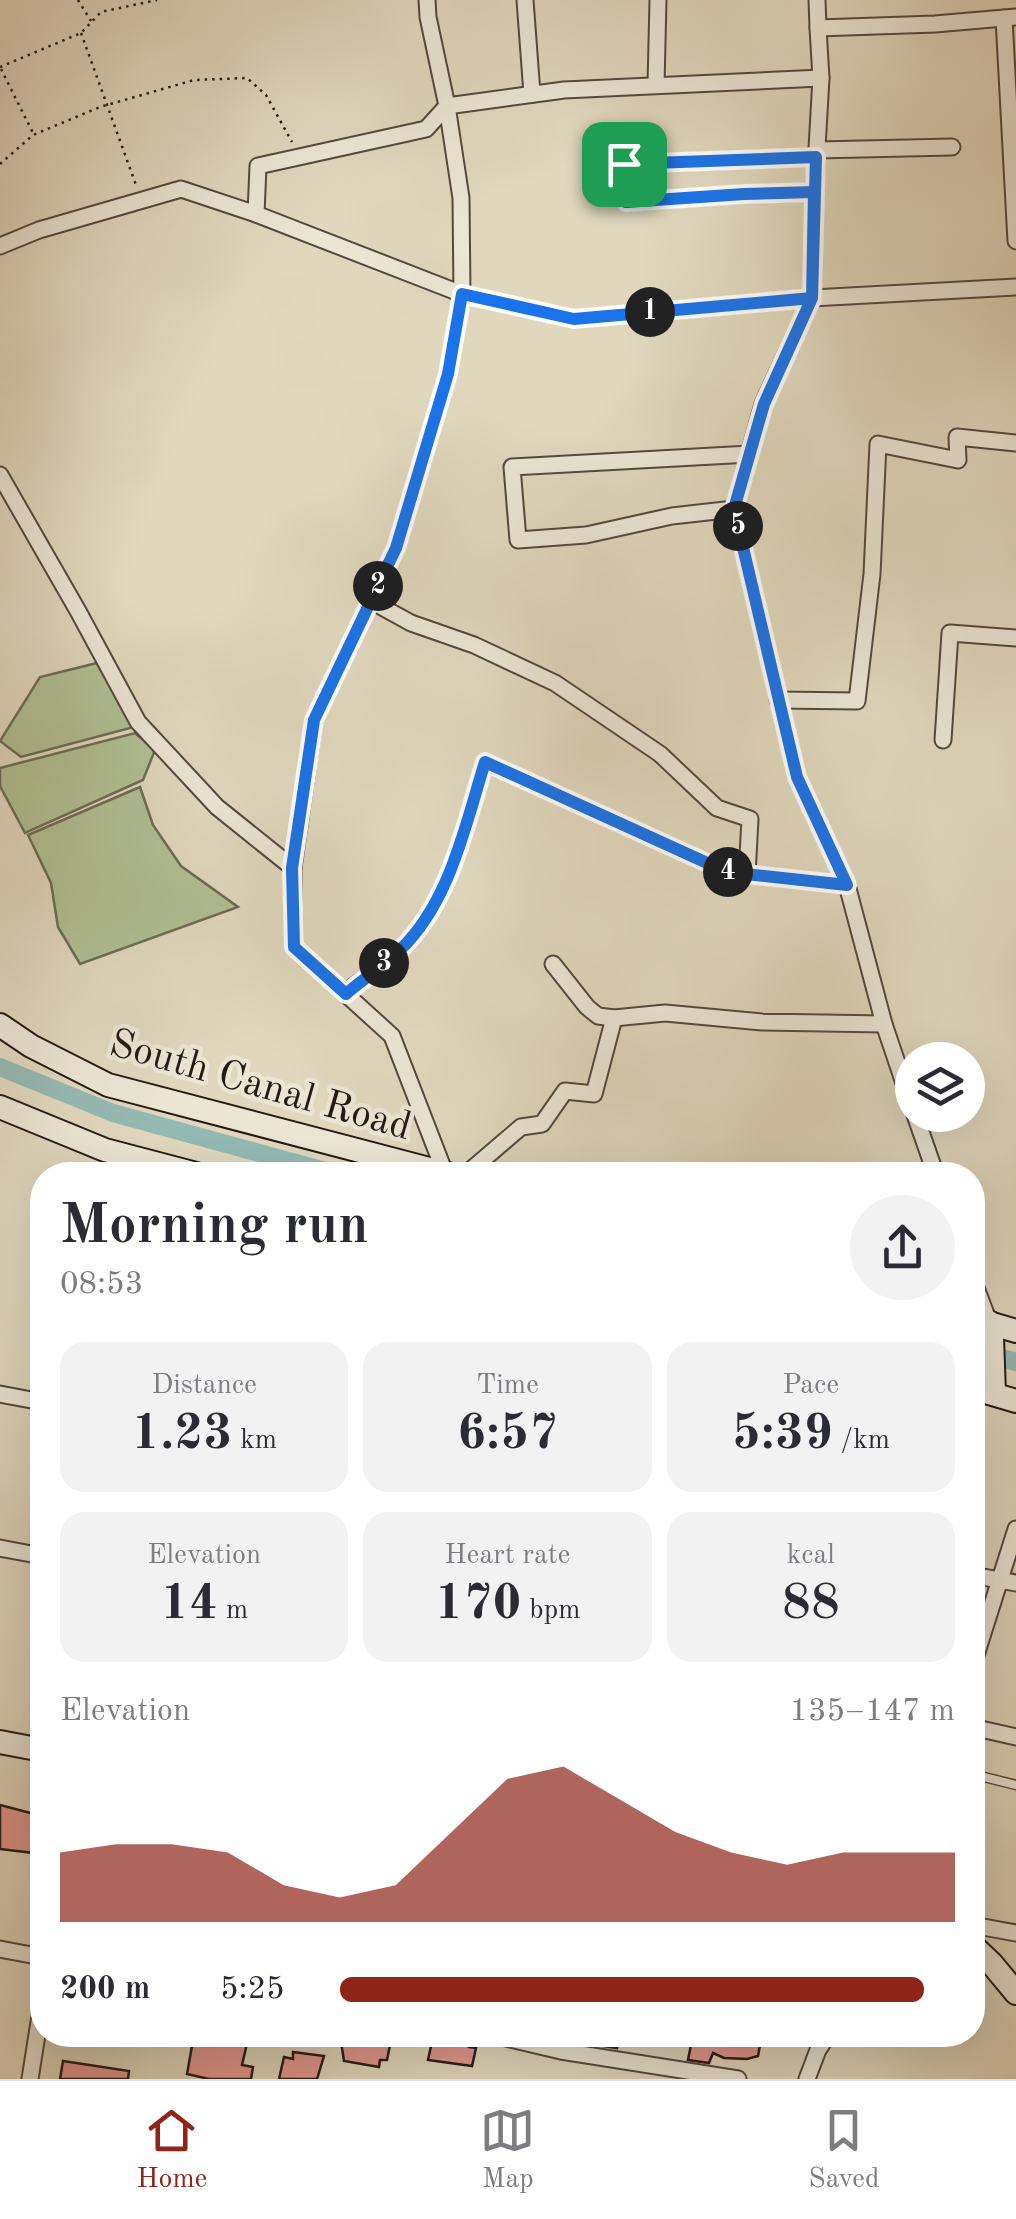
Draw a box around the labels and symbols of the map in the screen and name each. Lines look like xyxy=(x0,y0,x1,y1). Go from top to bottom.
pin xyxy=(582,122,667,207)
pin: 1 xyxy=(625,287,675,337)
pin: 5 xyxy=(713,501,763,551)
pin: 2 xyxy=(353,561,403,611)
pin: 4 xyxy=(703,847,753,897)
pin: 3 xyxy=(359,938,409,988)
street label: South Canal Road xyxy=(104,1025,415,1149)

